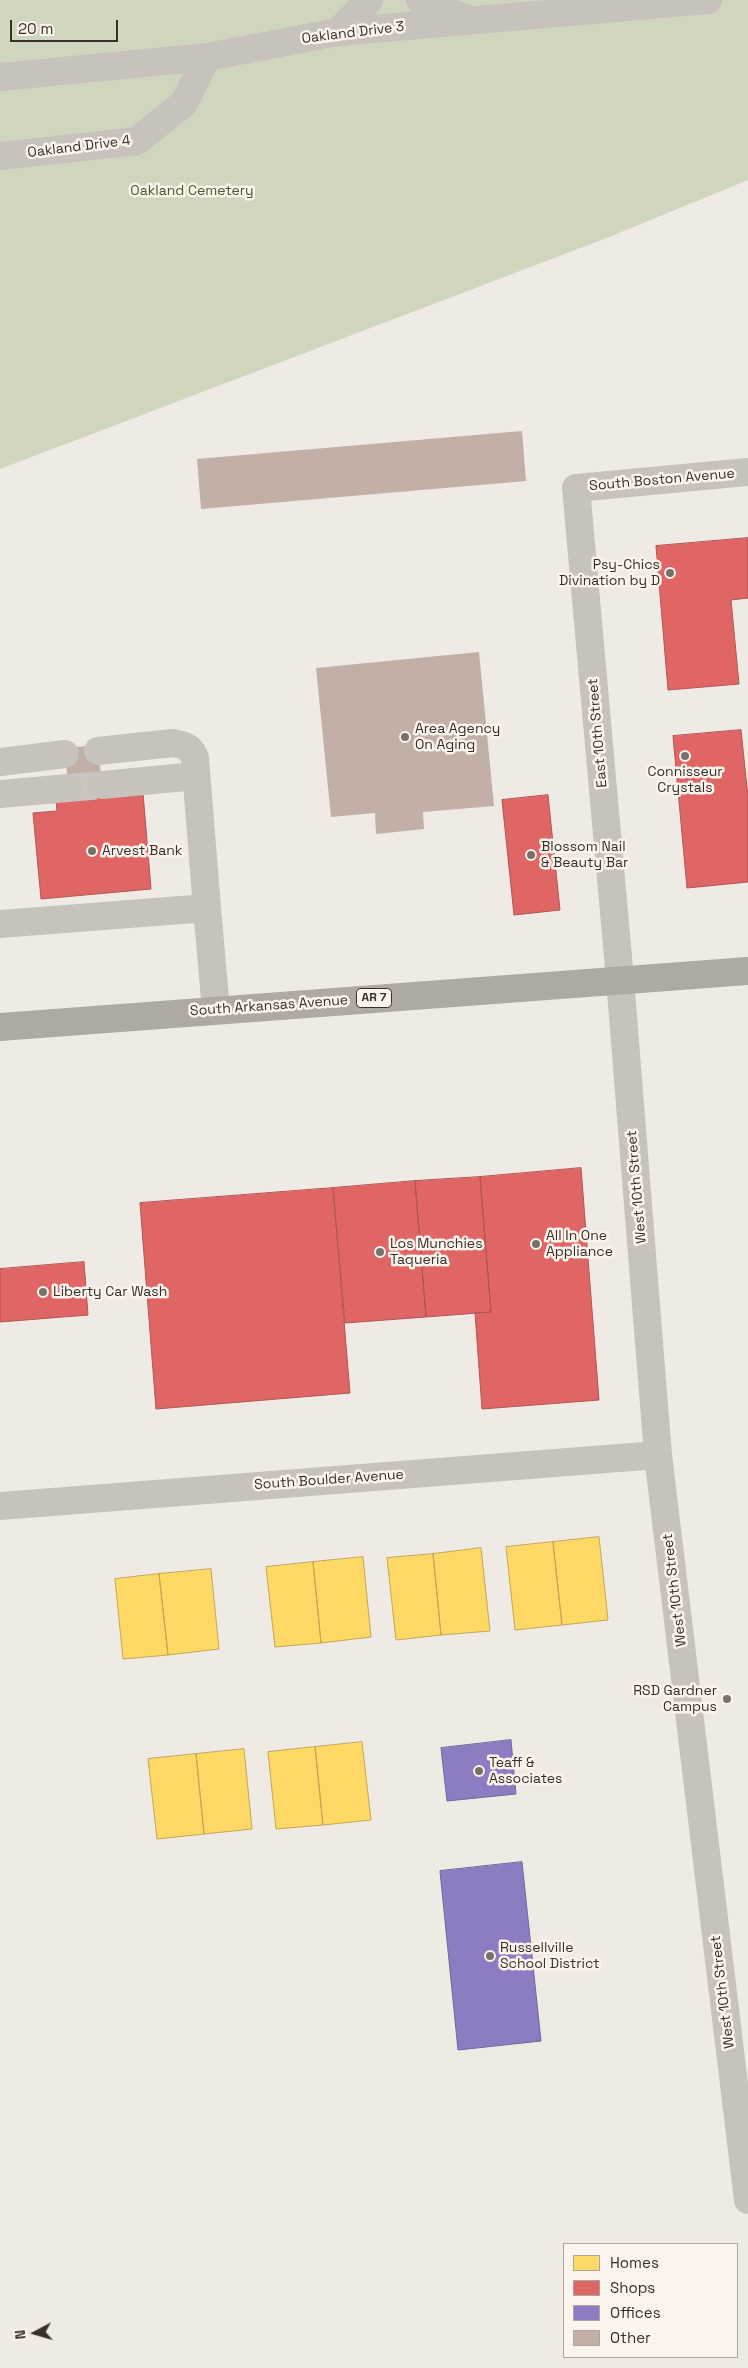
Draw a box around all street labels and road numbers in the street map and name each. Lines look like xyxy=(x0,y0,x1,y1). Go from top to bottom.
street label: Oakland Drive 3 xyxy=(301,18,405,48)
street label: Oakland Drive 4 xyxy=(27,132,131,162)
street label: South Boston Avenue xyxy=(589,465,735,495)
street label: East 10th Street xyxy=(585,678,611,788)
road number: AR 7 xyxy=(356,988,392,1008)
street label: South Arkansas Avenue xyxy=(189,992,349,1020)
street label: West 10th Street xyxy=(624,1130,650,1244)
street label: South Boulder Avenue xyxy=(254,1466,404,1494)
street label: West 10th Street xyxy=(660,1532,690,1648)
street label: West 10th Street xyxy=(708,1934,738,2050)

